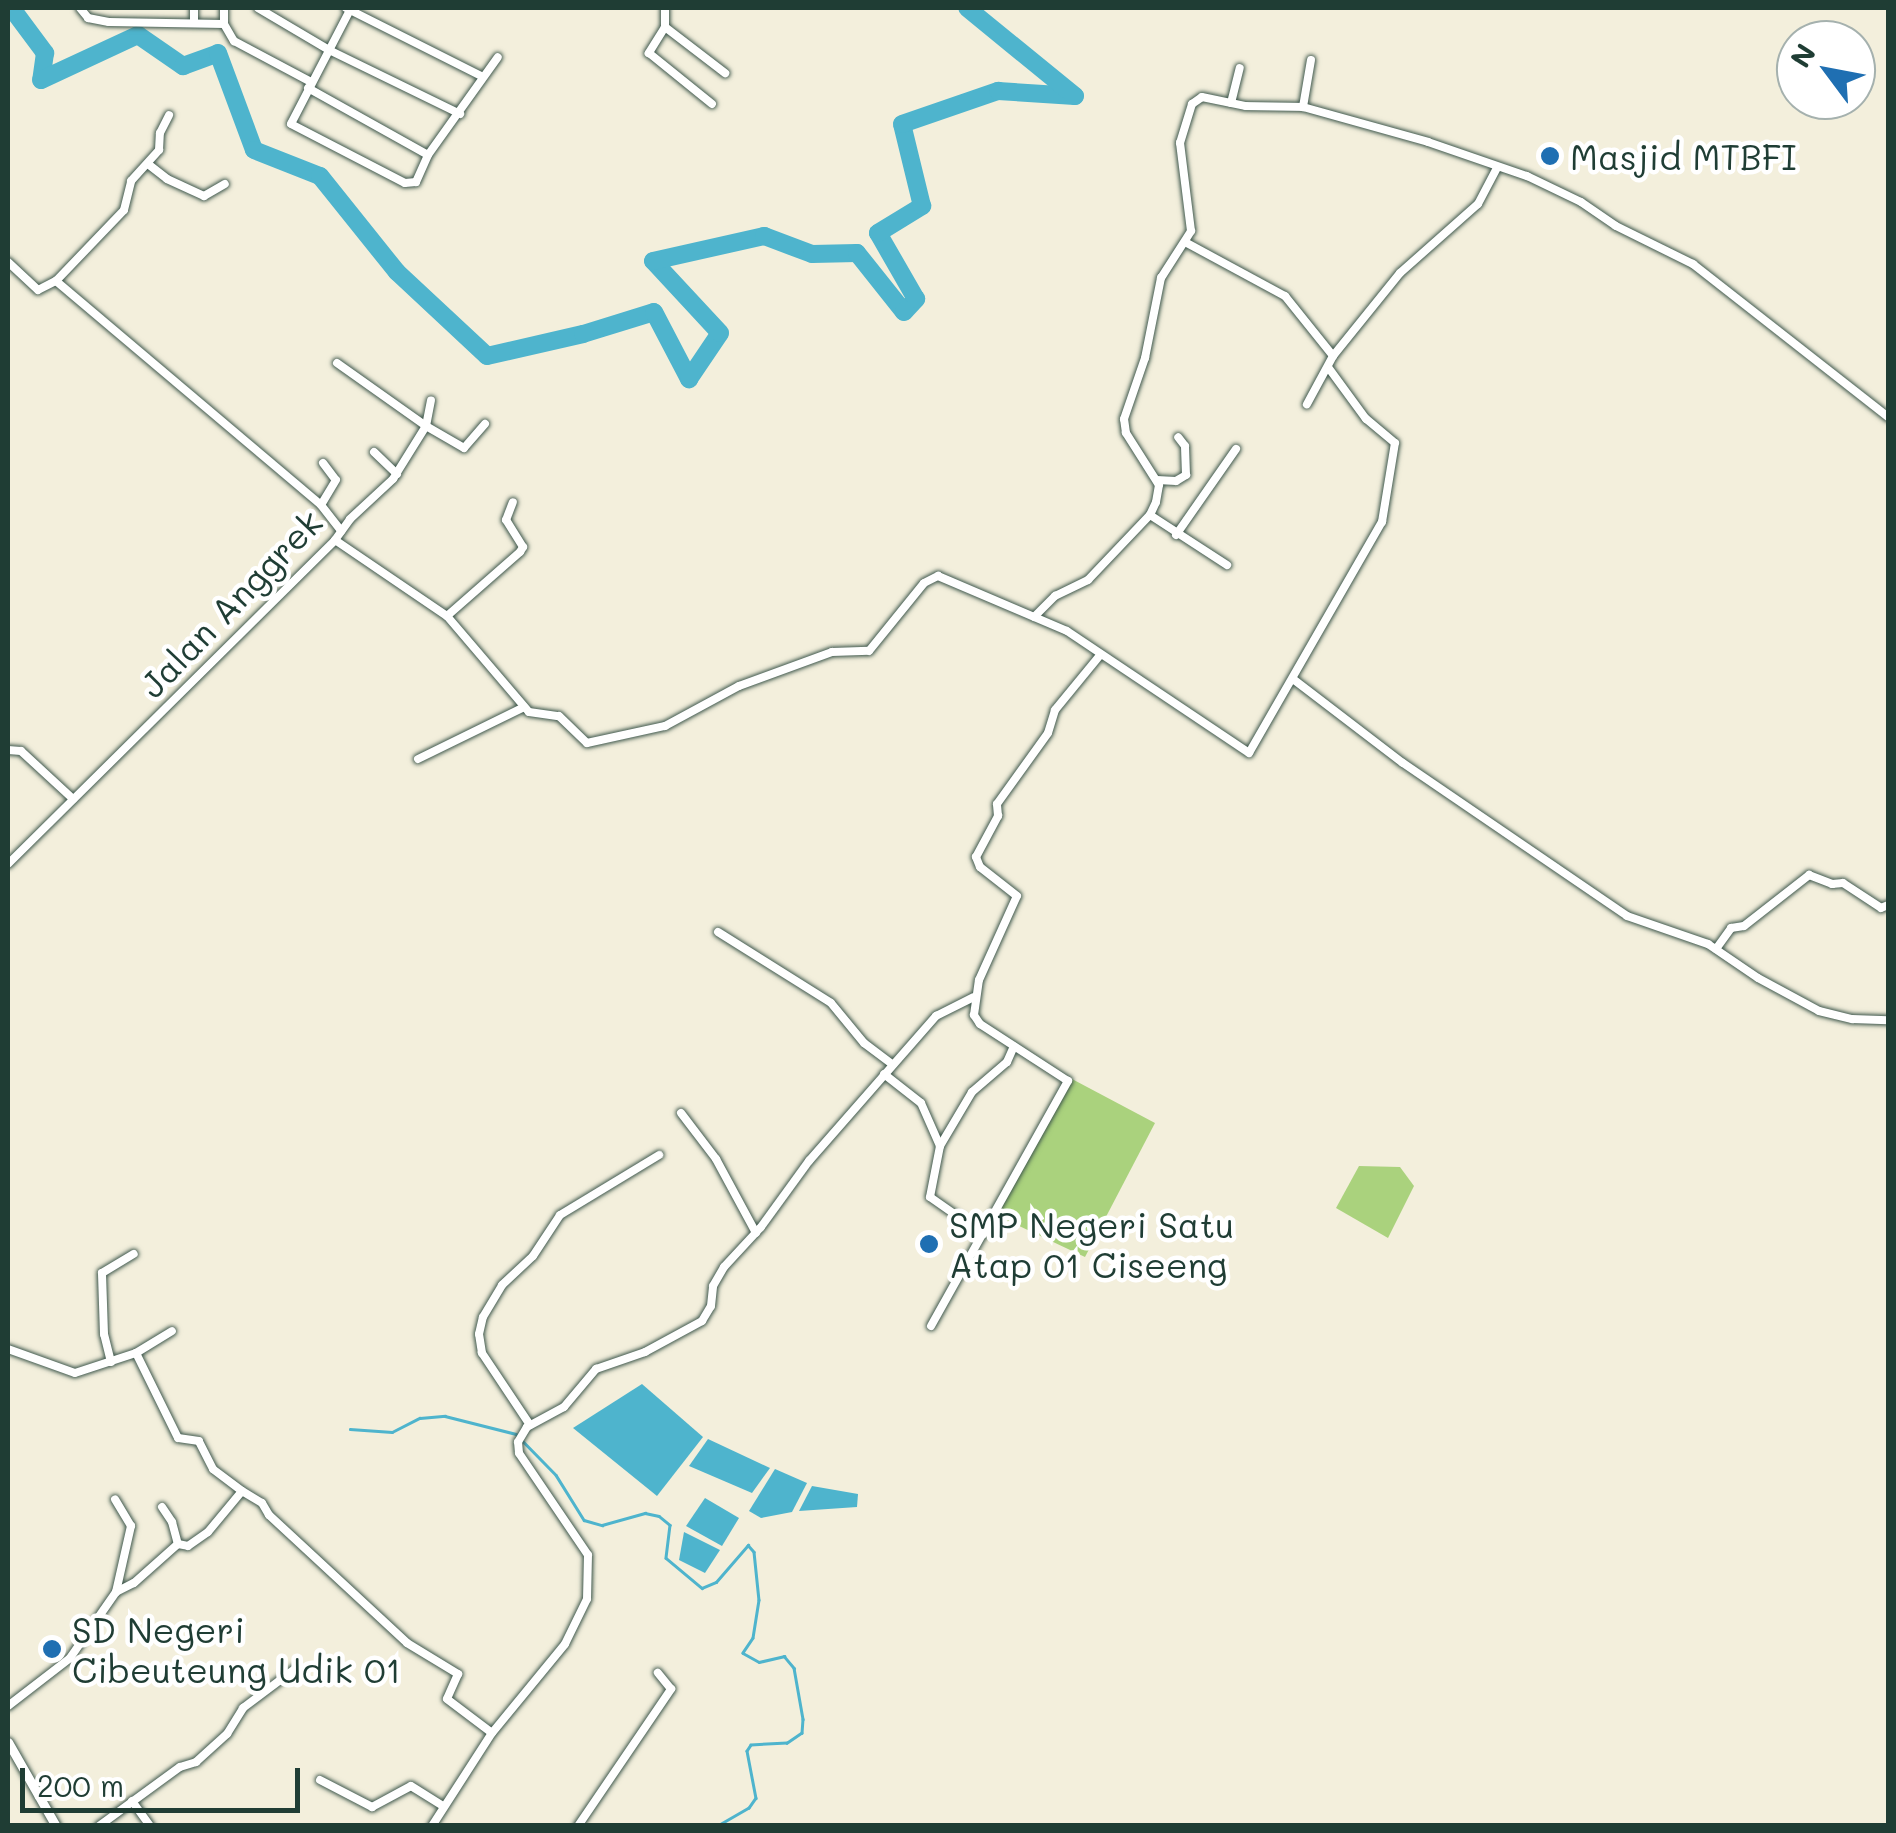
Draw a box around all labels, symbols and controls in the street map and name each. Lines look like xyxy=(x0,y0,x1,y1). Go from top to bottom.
north arrow xyxy=(1776,20,1876,120)
text: N xyxy=(1781,37,1823,74)
place label: Masjid MTBFI xyxy=(1570,135,1797,177)
marker: Masjid MTBFI xyxy=(1539,145,1561,167)
street label: Jalan Anggrek xyxy=(130,501,330,705)
place label: SMP Negeri Satu Atap 01 Ciseeng xyxy=(949,1203,1234,1285)
marker: SMP Negeri Satu Atap 01 Ciseeng xyxy=(918,1233,940,1255)
place label: SD Negeri Cibeuteung Udik 01 xyxy=(72,1608,401,1690)
marker: SD Negeri Cibeuteung Udik 01 xyxy=(41,1638,63,1660)
scale bar xyxy=(25,1748,305,1810)
text: 200 m xyxy=(37,1765,124,1805)

